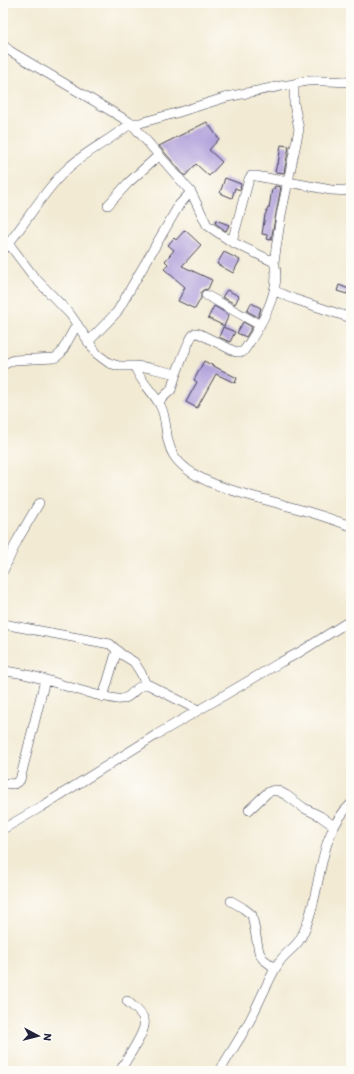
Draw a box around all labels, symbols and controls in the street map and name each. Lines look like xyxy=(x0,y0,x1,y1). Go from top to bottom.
north arrow xyxy=(18,1016,58,1056)
text: N xyxy=(41,1033,54,1042)

